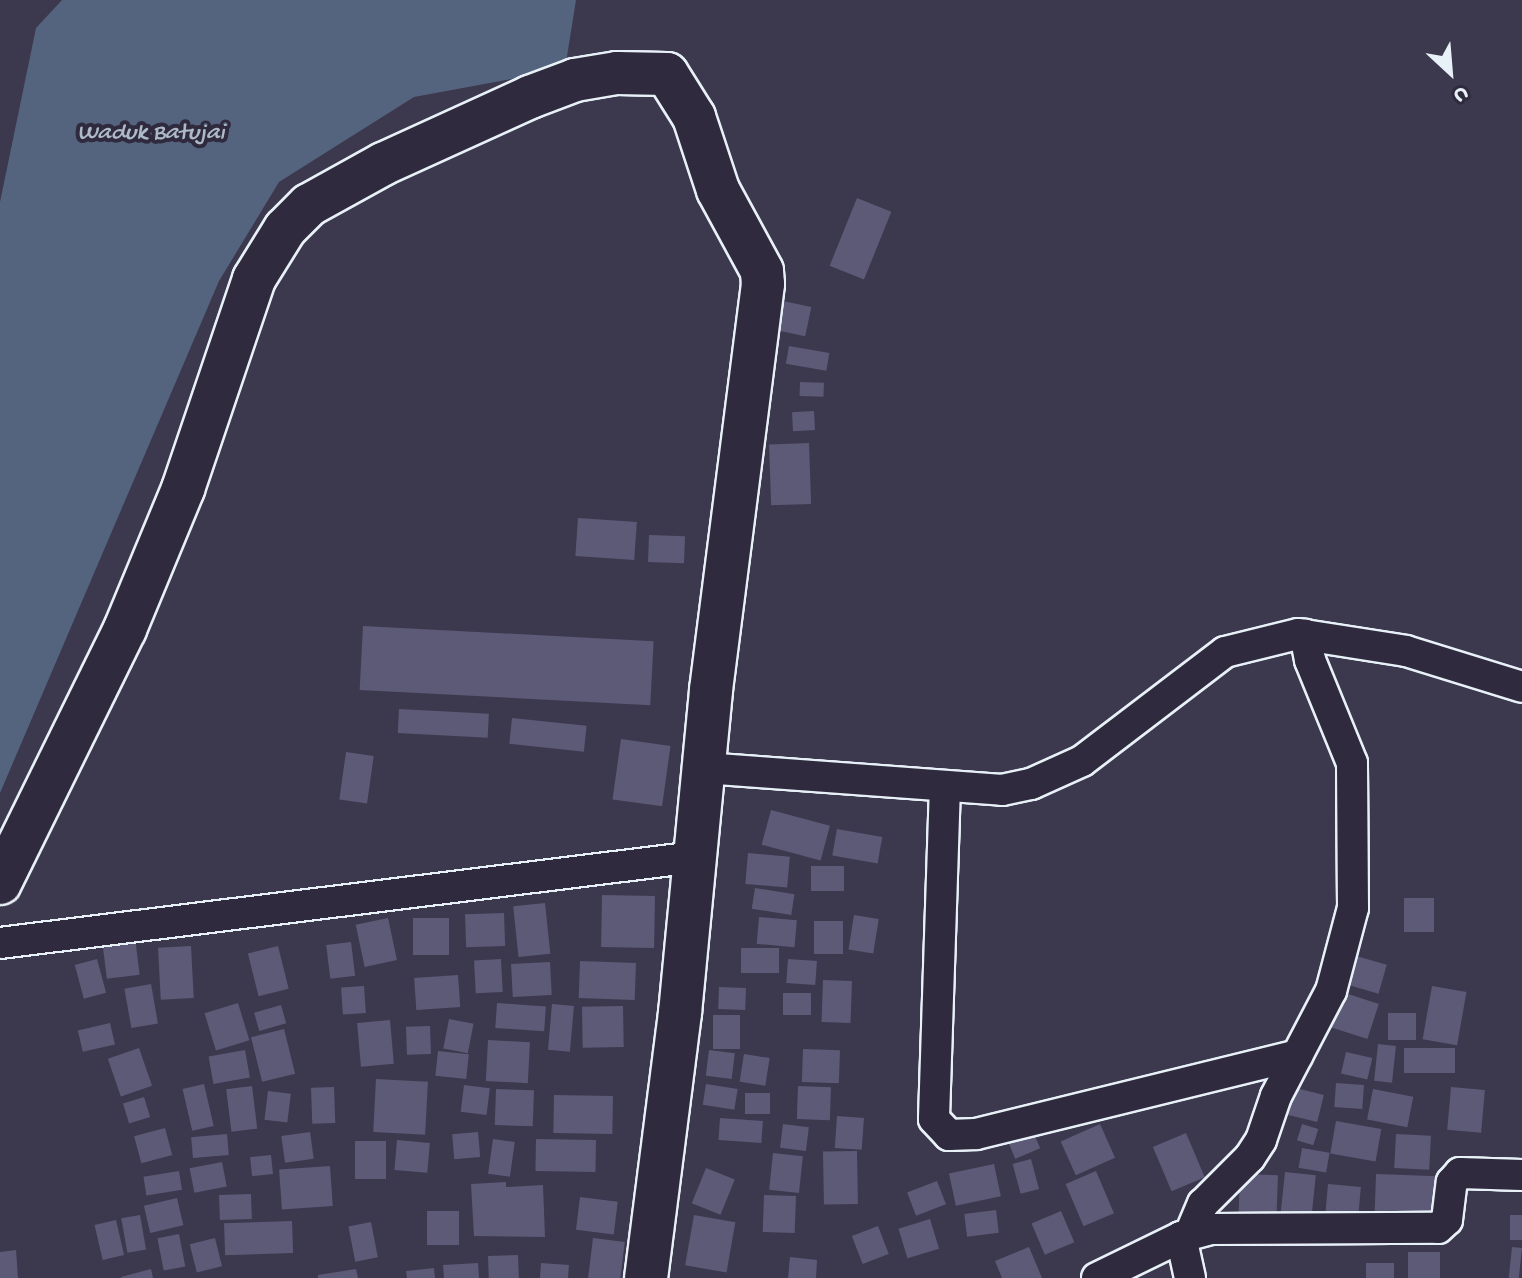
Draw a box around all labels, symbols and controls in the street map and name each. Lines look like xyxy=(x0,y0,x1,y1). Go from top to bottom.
north arrow xyxy=(1410,32,1490,112)
text: U xyxy=(1449,79,1472,108)
water label: Waduk Batujai xyxy=(77,120,225,148)

